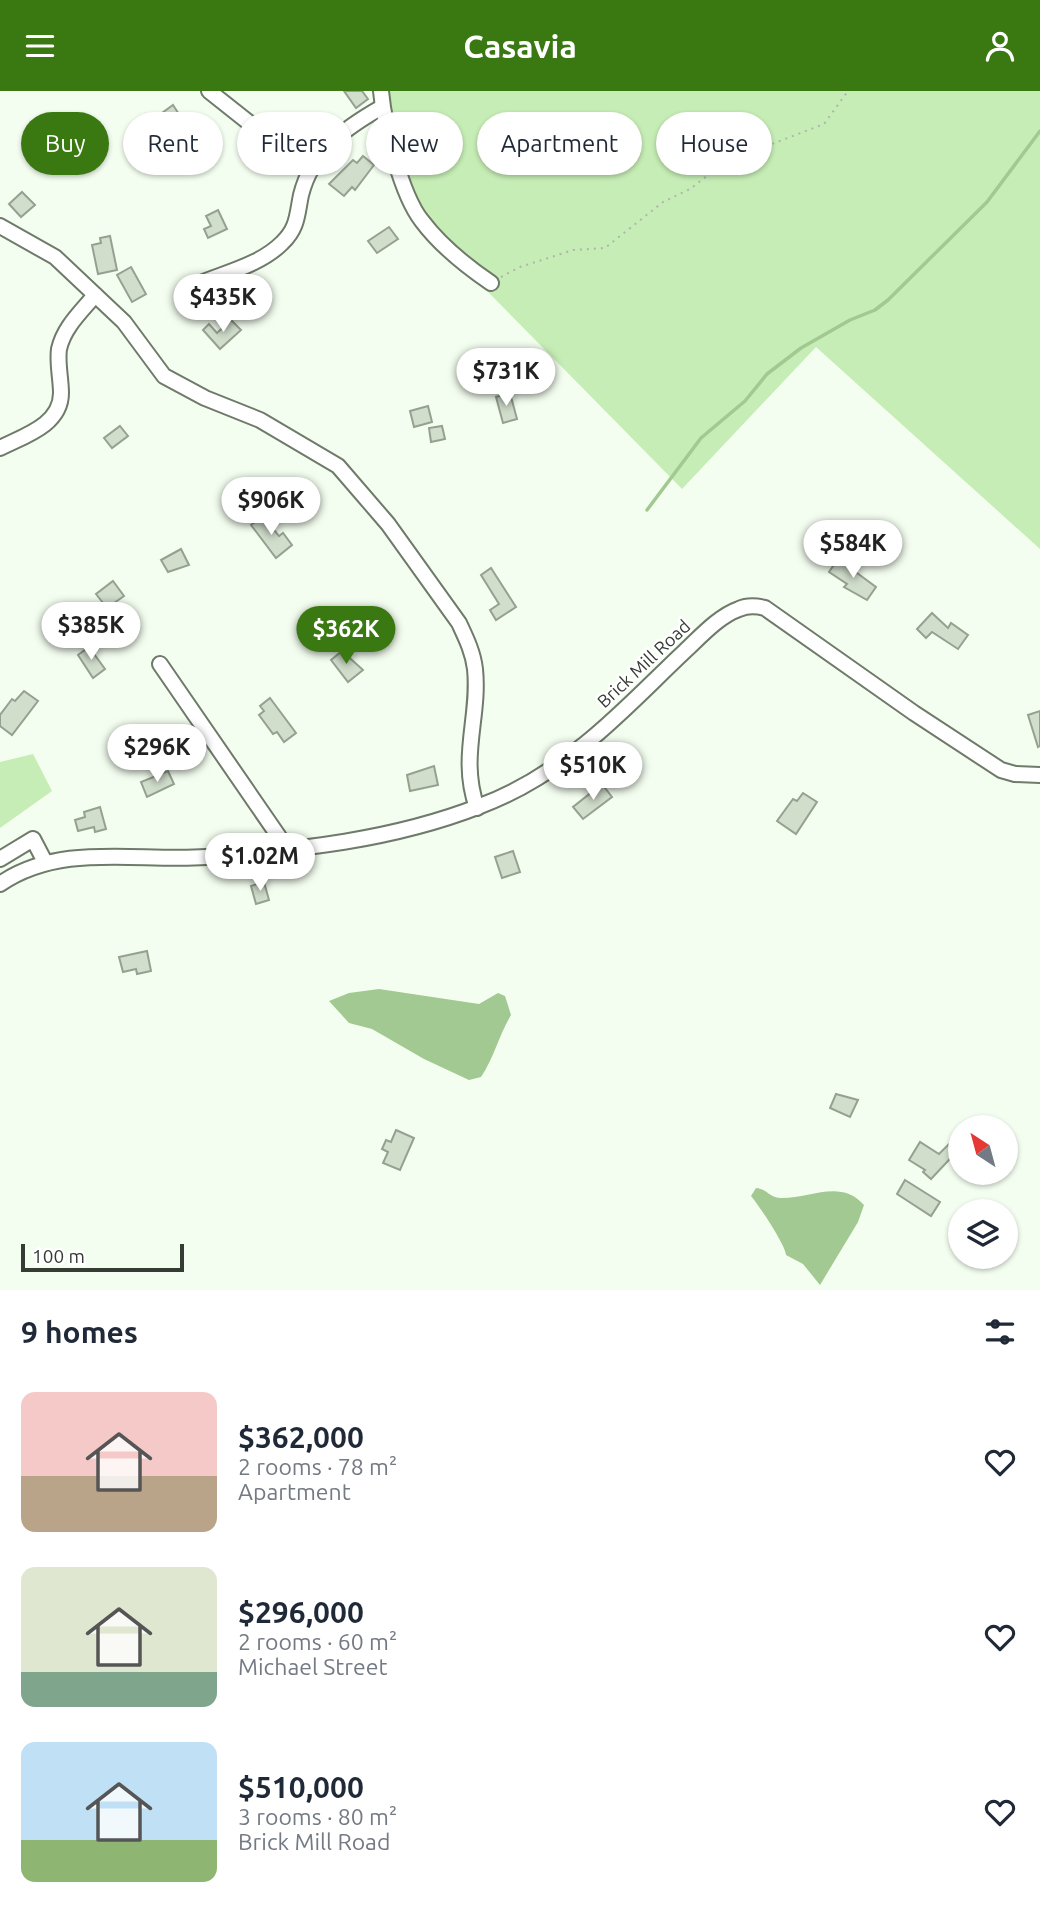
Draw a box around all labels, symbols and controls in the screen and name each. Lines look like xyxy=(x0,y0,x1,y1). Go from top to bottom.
icon: menu xyxy=(21,27,59,65)
icon: person xyxy=(981,27,1019,65)
text: Casavia xyxy=(463,28,577,64)
chip: Buy xyxy=(21,112,109,175)
chip: Rent xyxy=(123,112,223,175)
chip: Filters xyxy=(237,112,352,175)
chip: New xyxy=(366,112,463,175)
chip: Apartment xyxy=(477,112,642,175)
chip: House xyxy=(656,112,772,175)
pin: $435K xyxy=(174,275,272,334)
text: $435K xyxy=(189,284,257,309)
pin: $731K xyxy=(457,349,555,408)
text: $731K xyxy=(472,358,540,383)
pin: $906K xyxy=(222,477,320,537)
text: $906K xyxy=(237,487,305,512)
pin: $584K xyxy=(804,521,902,580)
text: $584K xyxy=(819,530,887,555)
pin: $385K xyxy=(42,603,140,662)
pin: $362K xyxy=(297,607,395,666)
text: $385K xyxy=(57,612,125,637)
street label: Brick Mill Road xyxy=(593,615,694,711)
text: $362K xyxy=(312,616,380,641)
pin: $296K xyxy=(108,725,206,784)
text: $296K xyxy=(123,734,191,759)
pin: $510K xyxy=(544,743,642,802)
text: $510K xyxy=(559,752,627,777)
pin: $1.02M xyxy=(203,833,317,893)
text: $1.02M xyxy=(221,843,299,868)
north arrow xyxy=(948,1115,1018,1185)
map controls xyxy=(948,1115,1018,1269)
button: layers xyxy=(948,1199,1018,1269)
scale bar xyxy=(21,1241,184,1273)
text: 100 m xyxy=(32,1245,85,1267)
icon: filters xyxy=(981,1313,1019,1351)
text: 9 homes xyxy=(21,1315,138,1349)
icon: home xyxy=(77,1420,161,1504)
text: $362,000 xyxy=(238,1420,364,1454)
icon: heart xyxy=(981,1443,1019,1481)
text: 2 rooms · 78 m² xyxy=(238,1454,397,1479)
text: Apartment xyxy=(238,1479,351,1504)
icon: home xyxy=(77,1595,161,1679)
text: $296,000 xyxy=(238,1595,364,1629)
icon: heart xyxy=(981,1618,1019,1656)
text: 2 rooms · 60 m² xyxy=(238,1629,397,1654)
text: Michael Street xyxy=(238,1654,387,1679)
icon: home xyxy=(77,1770,161,1854)
text: $510,000 xyxy=(238,1770,364,1804)
icon: heart xyxy=(981,1793,1019,1831)
text: 3 rooms · 80 m² xyxy=(238,1804,397,1829)
text: Brick Mill Road xyxy=(238,1829,390,1854)

